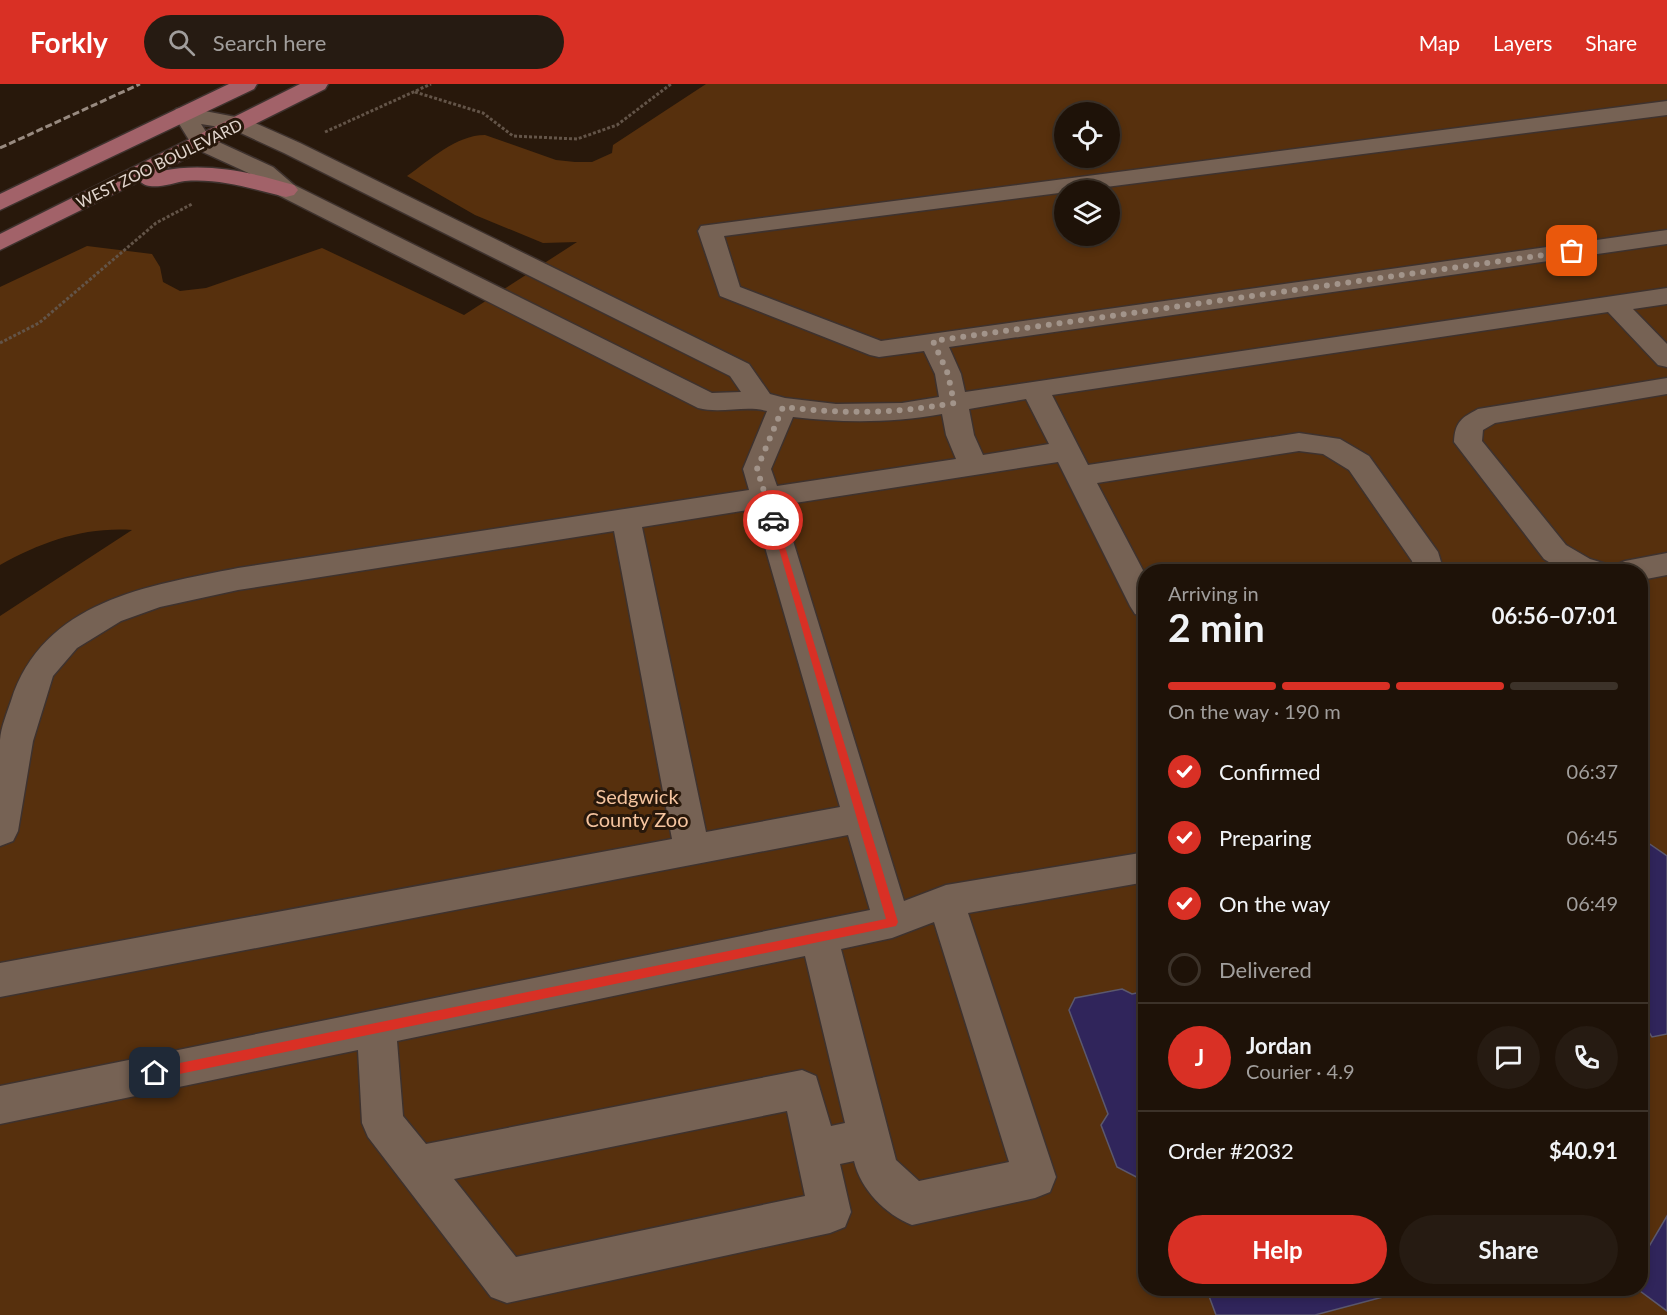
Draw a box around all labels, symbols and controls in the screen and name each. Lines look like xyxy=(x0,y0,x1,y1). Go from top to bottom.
search box xyxy=(144,15,564,69)
text: Forkly xyxy=(30,25,108,59)
icon: search xyxy=(165,26,198,59)
text: Search here xyxy=(213,29,326,56)
text: Map xyxy=(1419,30,1460,55)
text: Layers xyxy=(1493,30,1552,55)
text: Share xyxy=(1585,30,1637,55)
map controls xyxy=(1054,102,1120,246)
button: locate xyxy=(1054,102,1120,168)
street label: WEST ZOO BOULEVARD xyxy=(73,115,245,211)
button: layers xyxy=(1054,180,1120,246)
pin xyxy=(1546,225,1597,276)
icon: bag xyxy=(1555,234,1588,267)
courier xyxy=(743,490,803,550)
icon: car xyxy=(757,504,790,537)
text: Arriving in xyxy=(1168,581,1259,605)
text: 06:56–07:01 xyxy=(1492,602,1618,629)
text: 2 min xyxy=(1168,604,1265,650)
text: On the way · 190 m xyxy=(1168,699,1341,723)
icon: check xyxy=(1168,755,1201,788)
text: Confirmed xyxy=(1219,758,1321,785)
text: 06:37 xyxy=(1567,759,1618,783)
park label: Sedgwick County Zoo xyxy=(585,784,689,831)
icon: check xyxy=(1168,821,1201,854)
text: Preparing xyxy=(1219,824,1311,851)
text: 06:45 xyxy=(1567,825,1618,849)
icon: check xyxy=(1168,887,1201,920)
text: On the way xyxy=(1219,890,1330,917)
text: 06:49 xyxy=(1567,891,1618,915)
text: Delivered xyxy=(1219,956,1312,983)
button: chat xyxy=(1477,1026,1540,1089)
button: phone xyxy=(1555,1026,1618,1089)
text: Jordan xyxy=(1246,1032,1312,1059)
text: J xyxy=(1195,1044,1204,1071)
pin xyxy=(129,1047,180,1098)
icon: home xyxy=(138,1056,171,1089)
text: Courier · 4.9 xyxy=(1246,1059,1355,1083)
text: Order #2032 xyxy=(1168,1137,1294,1164)
text: $40.91 xyxy=(1549,1137,1618,1164)
button: Help xyxy=(1168,1215,1387,1284)
button: Share xyxy=(1399,1215,1618,1284)

